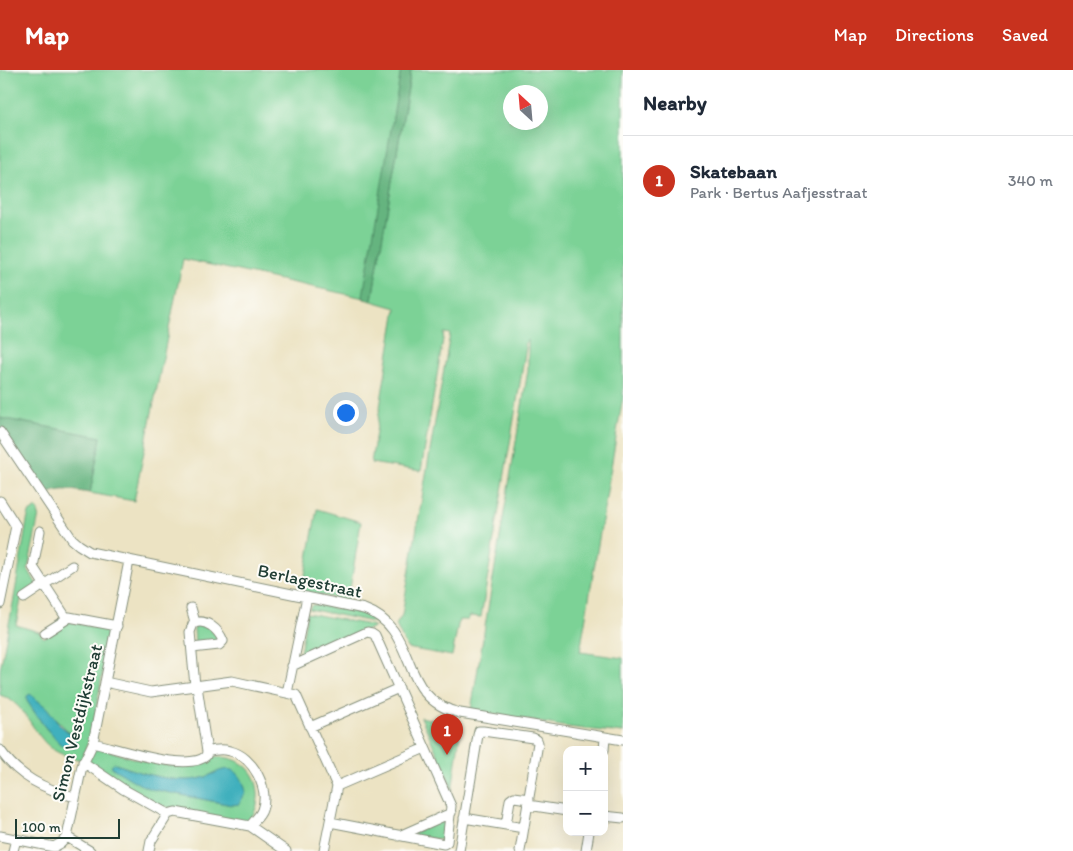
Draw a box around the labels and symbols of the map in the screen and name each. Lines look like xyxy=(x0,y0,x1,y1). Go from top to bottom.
north arrow xyxy=(503,85,548,130)
your location xyxy=(333,400,359,426)
street label: Berlagestraat xyxy=(256,559,364,603)
street label: Simon Vestdijkstraat xyxy=(47,642,107,804)
pin: 1 xyxy=(431,714,463,755)
scale bar xyxy=(15,816,120,839)

